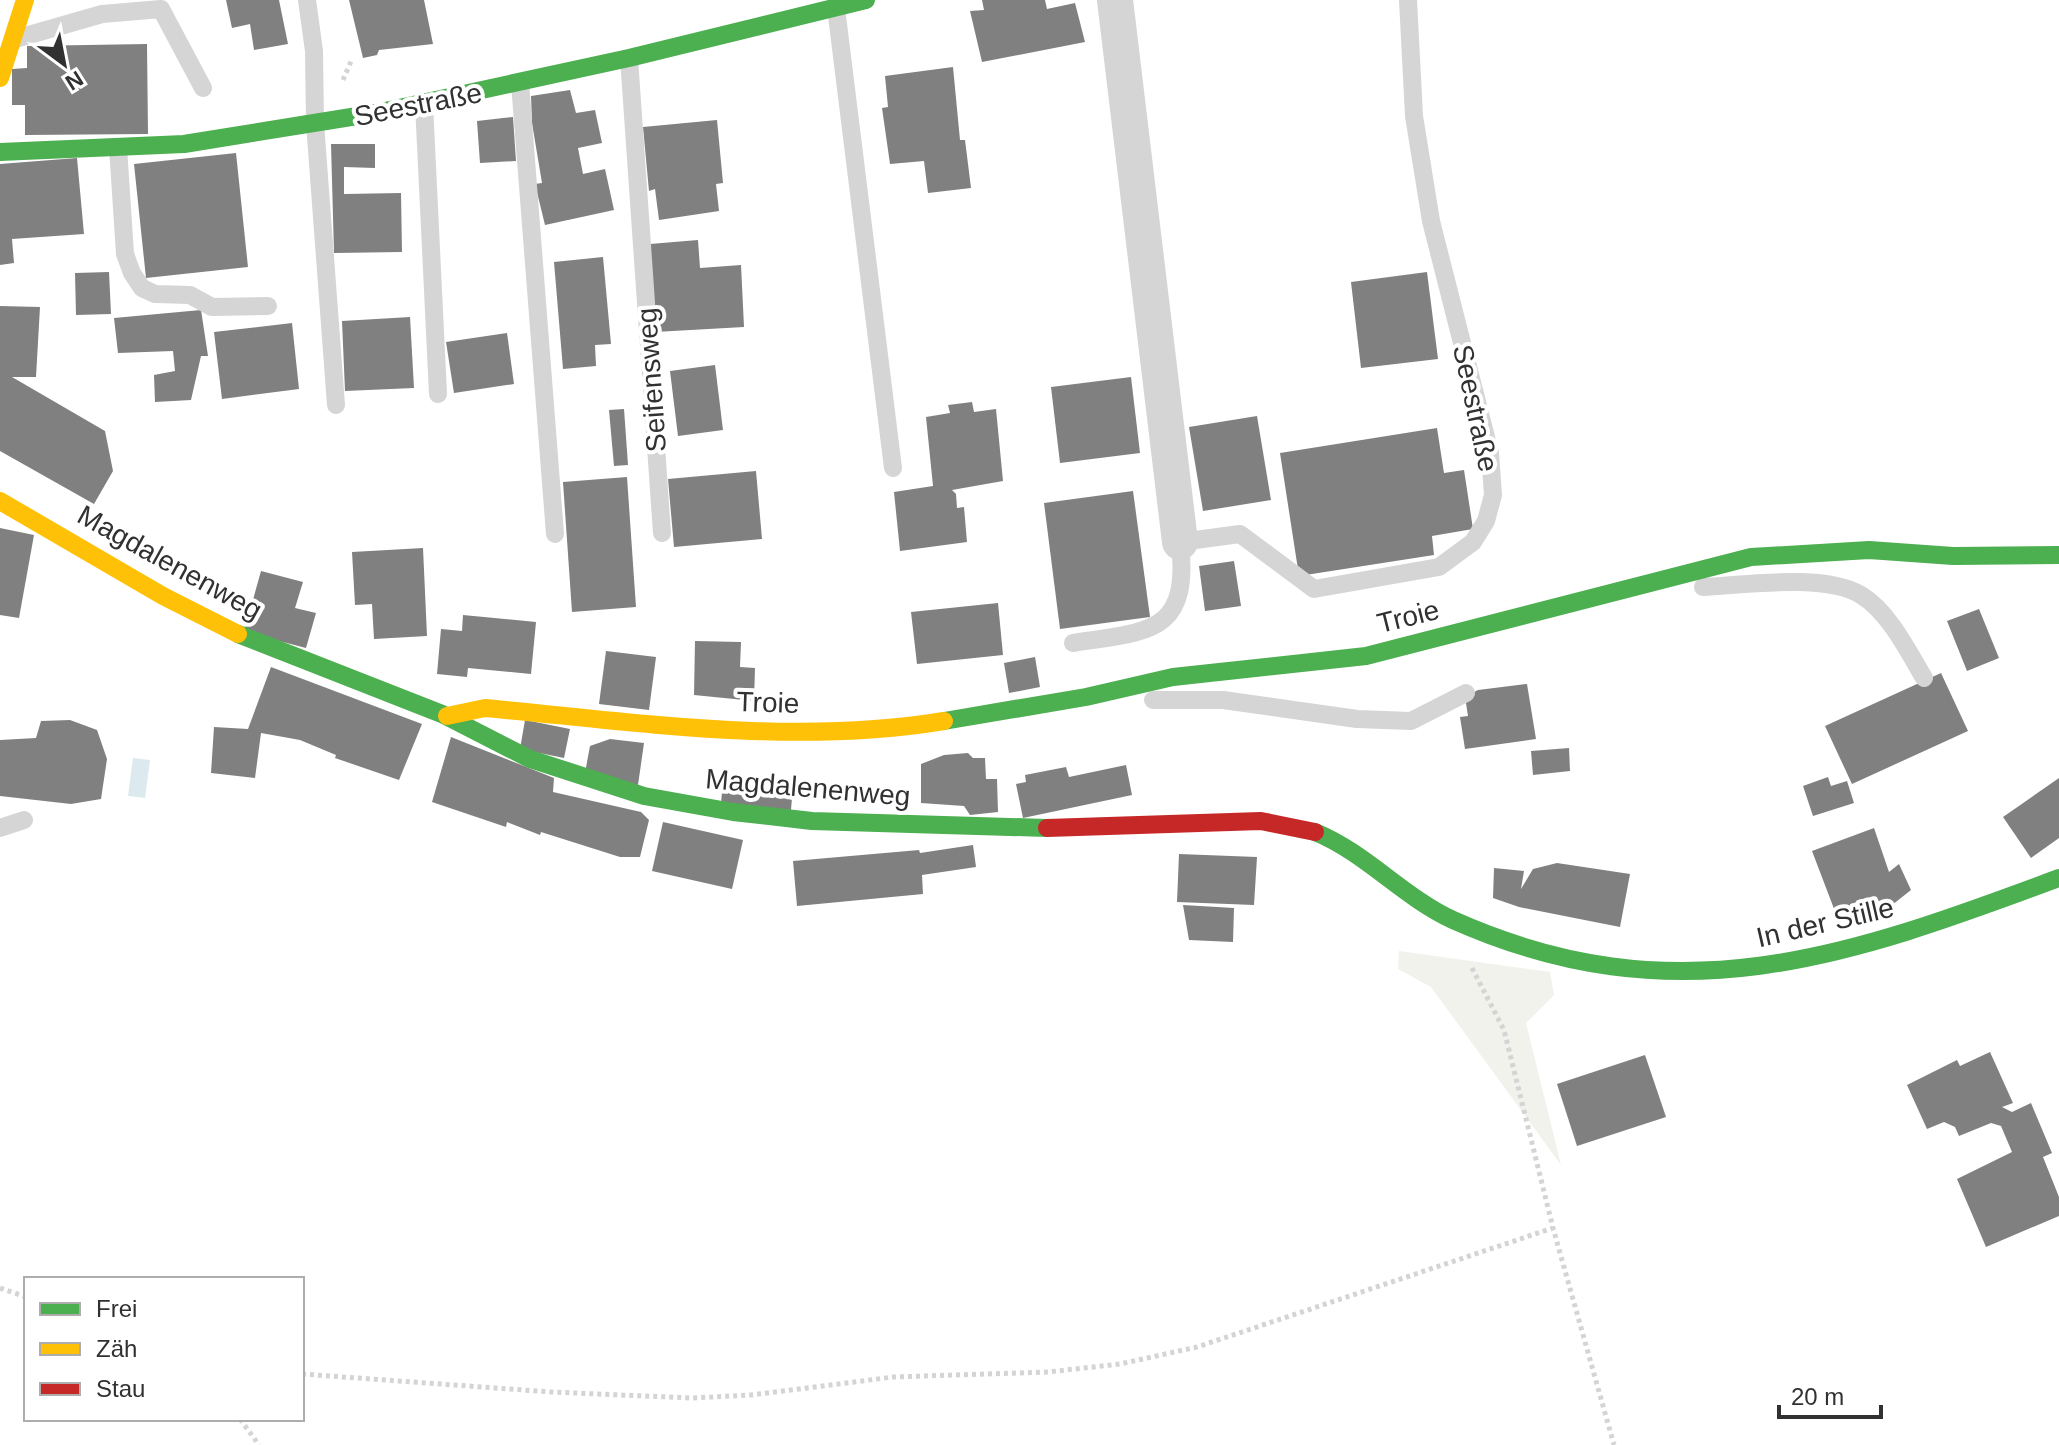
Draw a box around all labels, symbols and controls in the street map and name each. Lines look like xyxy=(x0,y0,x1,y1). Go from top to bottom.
north arrow xyxy=(24,24,104,104)
text: N xyxy=(61,66,88,95)
street label: Seestraße xyxy=(352,77,484,132)
street label: Seifensweg xyxy=(631,307,672,453)
street label: Seestraße xyxy=(1447,342,1504,475)
street label: Magdalenenweg xyxy=(72,499,267,626)
street label: Troie xyxy=(1374,594,1442,639)
street label: Troie xyxy=(736,686,800,719)
street label: Magdalenenweg xyxy=(704,763,912,812)
street label: In der Stille xyxy=(1753,892,1897,953)
legend xyxy=(24,1277,304,1421)
text: Frei xyxy=(96,1295,137,1322)
text: Zäh xyxy=(96,1335,137,1362)
scale bar xyxy=(1779,1369,1881,1419)
text: Stau xyxy=(96,1375,145,1402)
text: 20 m xyxy=(1791,1383,1844,1410)

